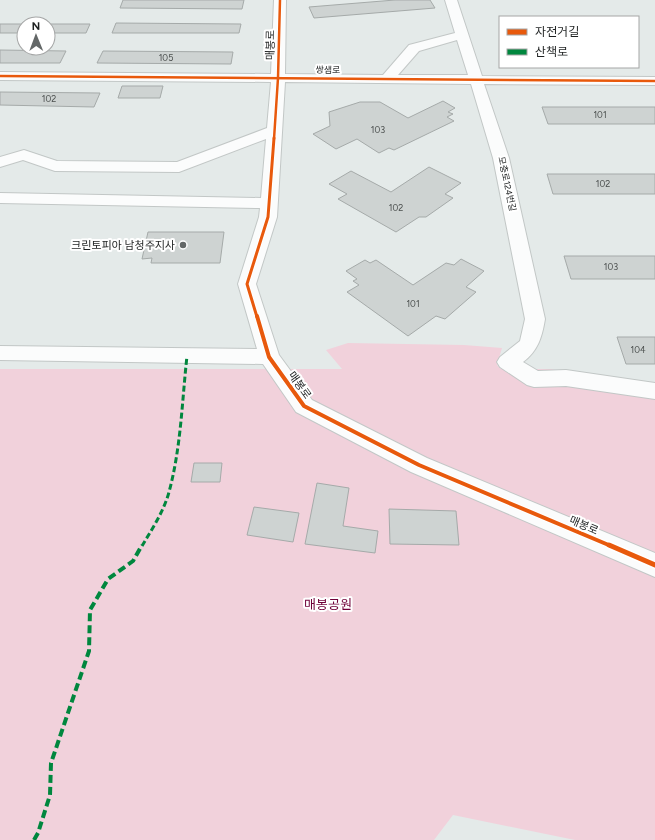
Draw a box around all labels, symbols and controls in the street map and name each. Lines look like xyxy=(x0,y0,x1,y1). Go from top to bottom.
north arrow xyxy=(16,16,56,56)
legend xyxy=(499,16,639,68)
text: N xyxy=(31,20,40,33)
text: 자전거길 xyxy=(535,25,579,39)
street label: 매봉로 xyxy=(264,30,277,60)
text: 산책로 xyxy=(535,45,568,59)
house number: 105 xyxy=(159,52,173,63)
street label: 쌍샘로 xyxy=(315,64,341,75)
house number: 102 xyxy=(42,93,56,104)
house number: 101 xyxy=(593,109,607,120)
house number: 103 xyxy=(371,124,385,135)
street label: 모충로124번길 xyxy=(496,155,519,212)
house number: 102 xyxy=(596,178,610,189)
house number: 102 xyxy=(389,202,403,213)
place label: 크린토피아 남청주지사 xyxy=(71,239,175,252)
marker: 크린토피아 남청주지사 xyxy=(178,240,188,250)
house number: 103 xyxy=(604,261,618,272)
house number: 101 xyxy=(406,298,420,309)
house number: 104 xyxy=(630,344,646,355)
street label: 매봉로 xyxy=(285,369,314,401)
street label: 매봉로 xyxy=(567,514,600,537)
park label: 매봉공원 xyxy=(304,597,352,612)

